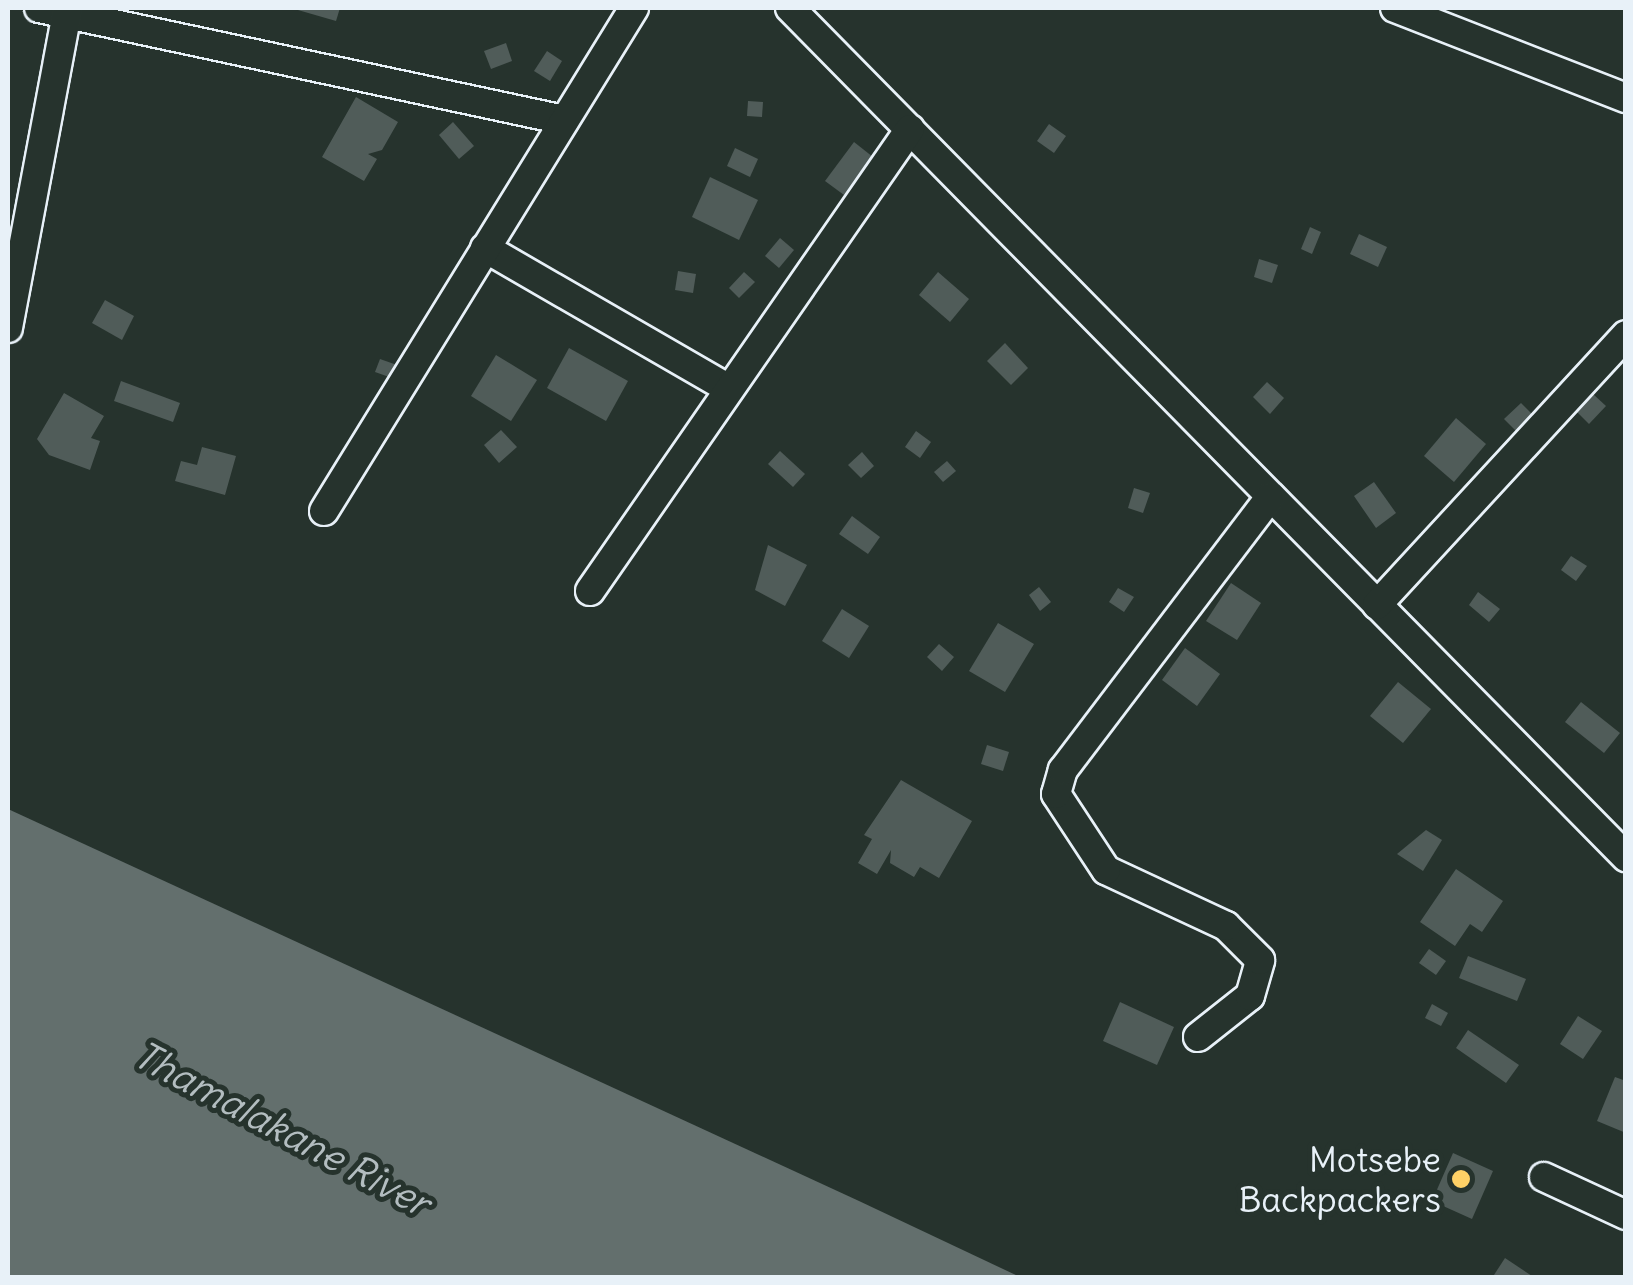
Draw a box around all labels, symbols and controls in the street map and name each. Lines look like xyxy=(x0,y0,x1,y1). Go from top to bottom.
water label: Thamalakane River xyxy=(126,1032,438,1226)
place label: Motsebe Backpackers xyxy=(1238,1138,1441,1220)
marker: Motsebe Backpackers xyxy=(1450,1168,1472,1190)

